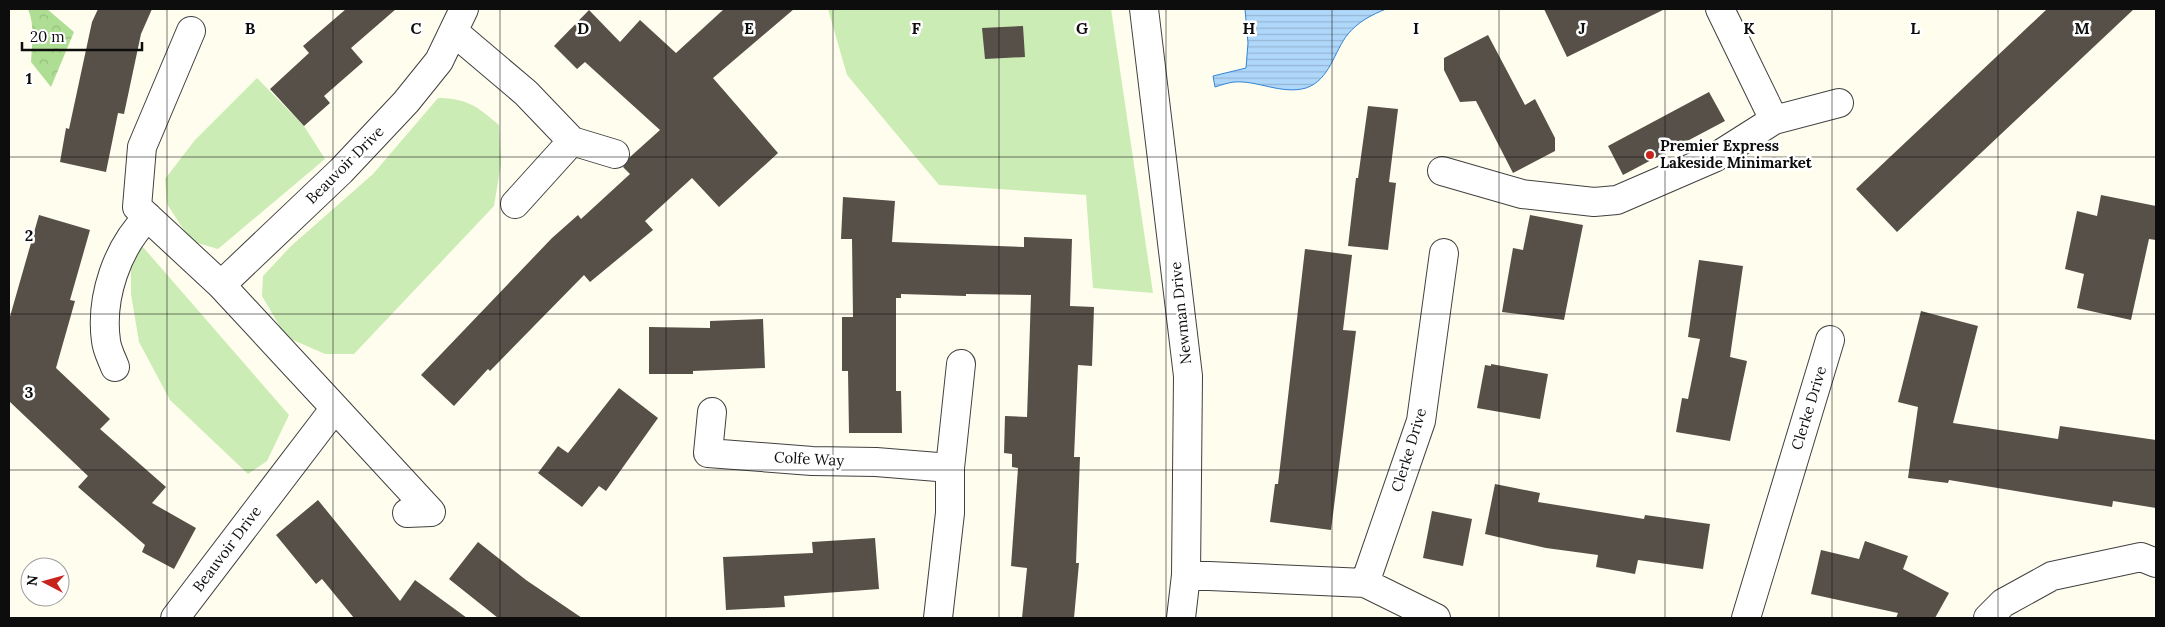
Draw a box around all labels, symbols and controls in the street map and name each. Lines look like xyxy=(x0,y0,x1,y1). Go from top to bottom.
text: B xyxy=(245,18,256,38)
text: C xyxy=(410,18,422,38)
text: D xyxy=(577,18,589,38)
text: E xyxy=(744,18,754,38)
text: F xyxy=(911,18,921,38)
text: G xyxy=(1076,18,1088,38)
text: H xyxy=(1243,18,1256,38)
text: I xyxy=(1413,18,1419,38)
text: J xyxy=(1578,18,1586,38)
text: K xyxy=(1743,18,1755,38)
text: L xyxy=(1910,18,1920,38)
text: M xyxy=(2074,18,2090,38)
scale bar xyxy=(22,20,142,52)
text: 20 m xyxy=(30,27,65,46)
text: 1 xyxy=(26,68,32,88)
street label: Beauvoir Drive xyxy=(302,122,388,208)
place label: Premier Express Lakeside Minimarket xyxy=(1660,136,1813,172)
marker: Premier Express Lakeside Minimarket xyxy=(1644,149,1656,161)
text: 2 xyxy=(25,225,33,245)
street label: Newman Drive xyxy=(1166,261,1195,365)
street label: Clerke Drive xyxy=(1787,364,1830,452)
text: 3 xyxy=(25,382,34,402)
street label: Clerke Drive xyxy=(1387,406,1430,494)
street label: Colfe Way xyxy=(773,447,845,470)
street label: Beauvoir Drive xyxy=(188,502,265,595)
north arrow xyxy=(20,557,70,607)
text: N xyxy=(23,574,42,587)

